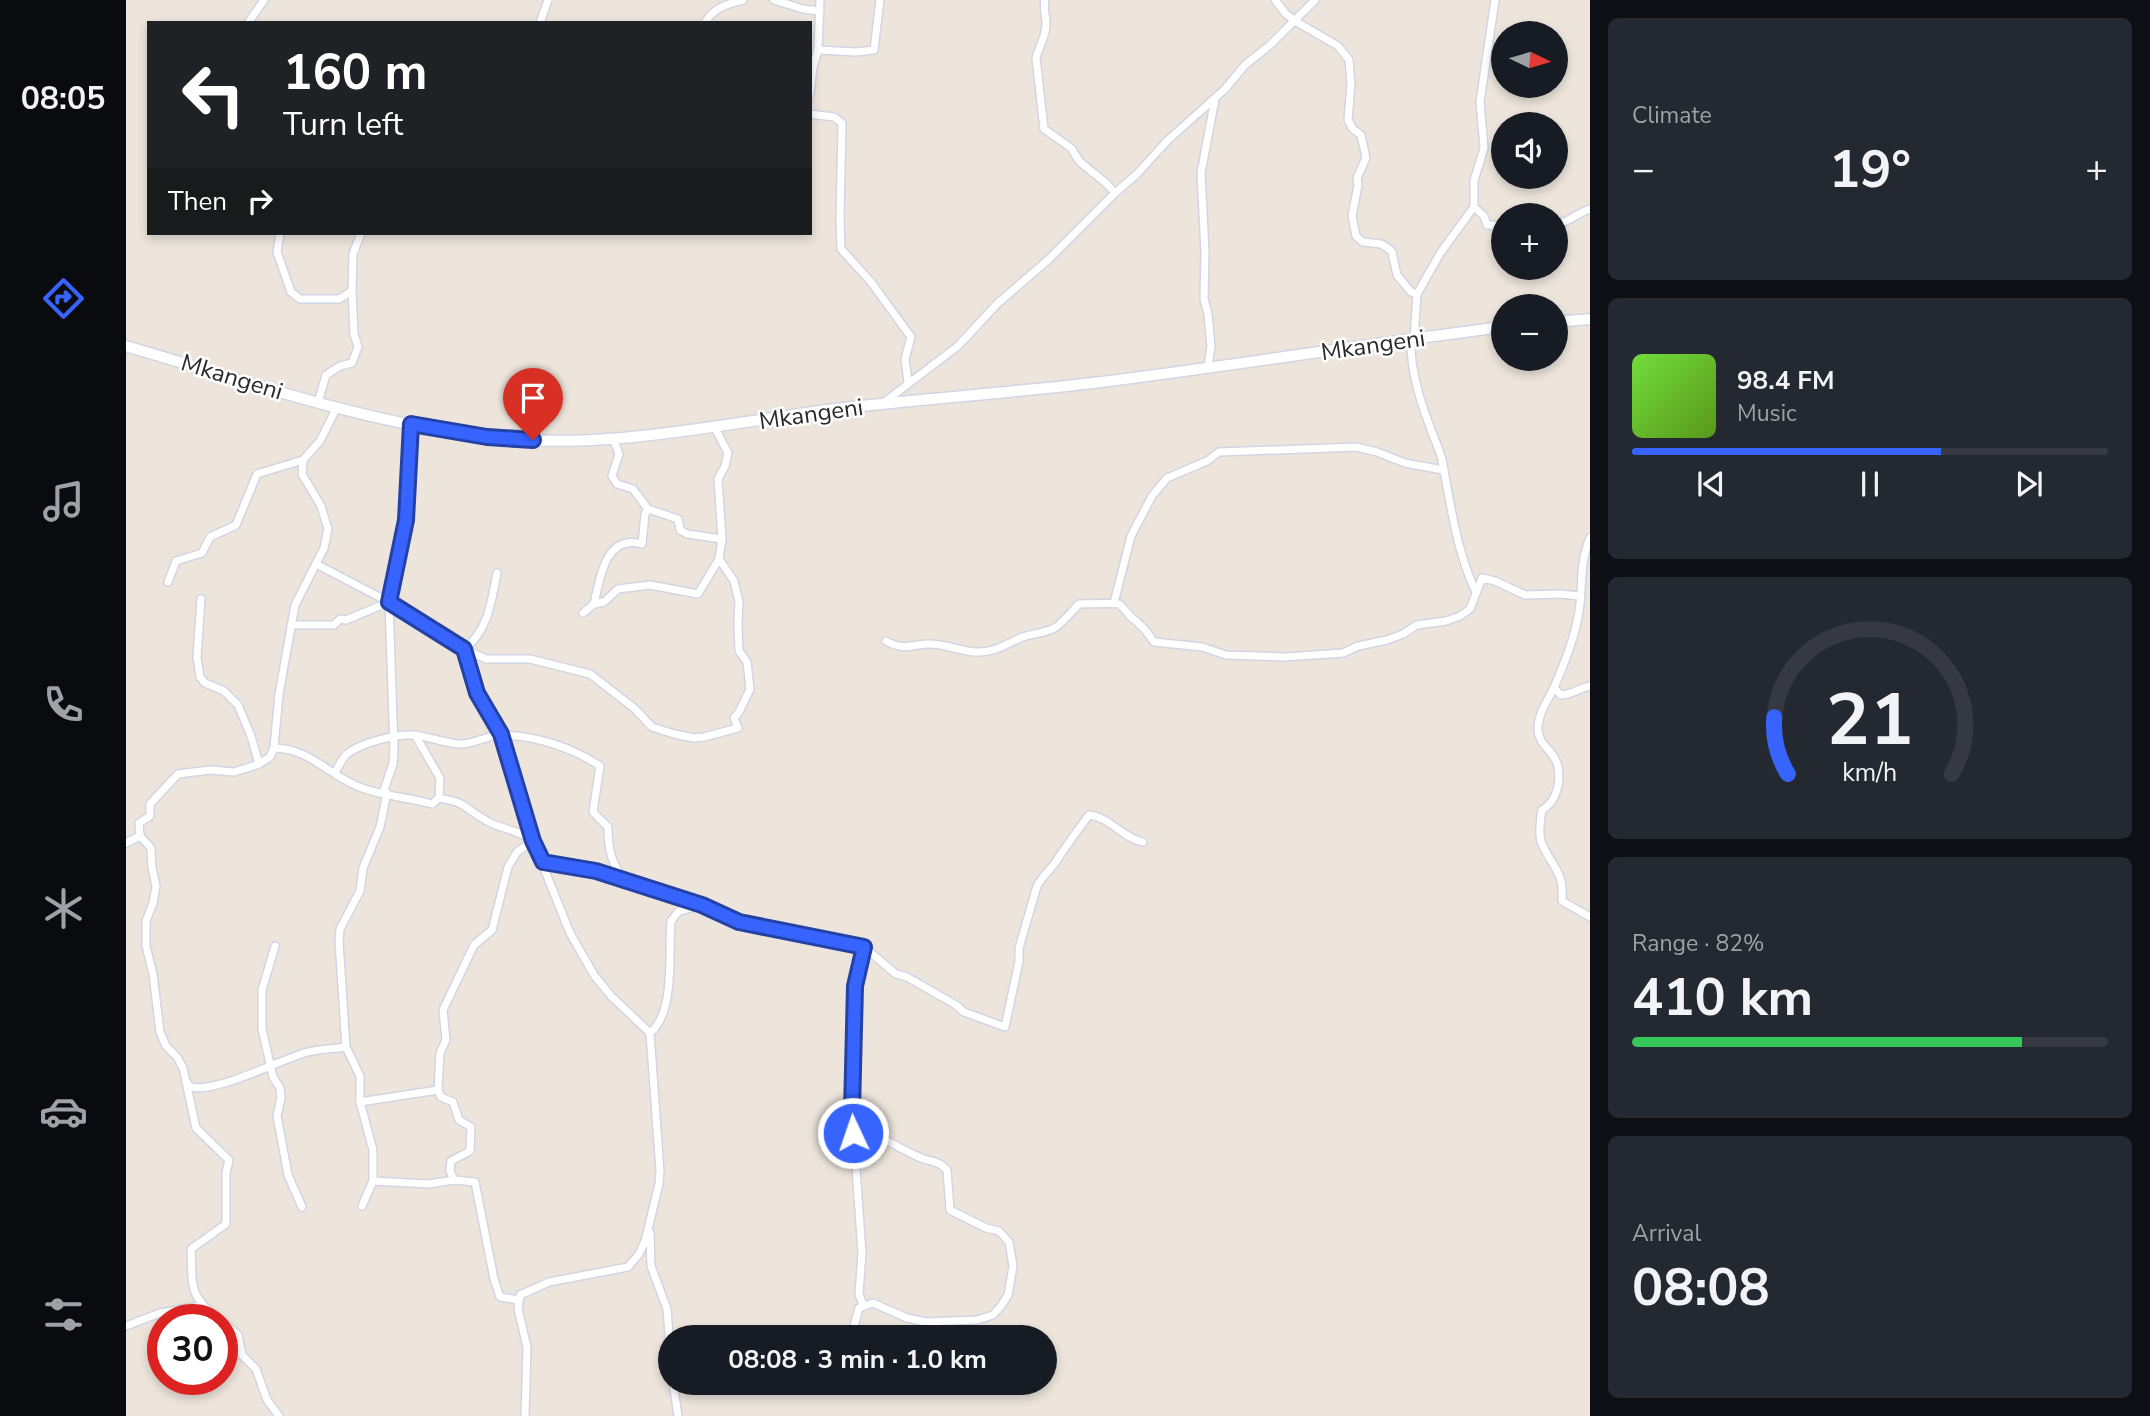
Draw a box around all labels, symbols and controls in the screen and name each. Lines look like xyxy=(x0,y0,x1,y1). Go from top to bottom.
north arrow xyxy=(1491,21,1568,98)
map controls xyxy=(1491,21,1568,371)
text: 160 m xyxy=(283,39,427,106)
icon: left xyxy=(168,49,259,140)
text: 08:05 xyxy=(21,77,105,120)
text: Climate xyxy=(1632,100,1712,131)
text: Turn left xyxy=(283,103,403,146)
button: sound xyxy=(1491,112,1568,189)
text: 19° xyxy=(1829,134,1911,205)
text: − xyxy=(1632,144,1655,195)
text: + xyxy=(2085,144,2108,195)
icon: right xyxy=(241,182,279,220)
text: Then xyxy=(168,184,227,219)
button: + xyxy=(1491,203,1568,280)
icon: directions xyxy=(39,274,88,323)
button: − xyxy=(1491,294,1568,371)
street label: Mkangeni xyxy=(1319,322,1427,368)
street label: Mkangeni xyxy=(177,346,287,408)
text: 98.4 FM xyxy=(1737,363,1834,398)
pin xyxy=(503,368,563,440)
icon: arrive xyxy=(514,379,552,417)
street label: Mkangeni xyxy=(757,391,865,437)
text: Music xyxy=(1737,398,1797,429)
icon: previous xyxy=(1692,465,1730,503)
icon: pause xyxy=(1851,465,1889,503)
icon: next xyxy=(2010,465,2048,503)
icon: music xyxy=(39,477,88,526)
text: 21 xyxy=(1826,670,1914,770)
icon: phone xyxy=(39,680,88,729)
text: km/h xyxy=(1842,756,1898,790)
icon: climate xyxy=(39,884,88,933)
text: Range · 82% xyxy=(1632,928,1764,959)
text: 410 km xyxy=(1632,962,1813,1033)
icon: car xyxy=(39,1087,88,1136)
position arrow xyxy=(816,1096,890,1170)
text: Arrival xyxy=(1632,1218,1701,1249)
text: 08:08 xyxy=(1632,1252,1770,1323)
icon: filters xyxy=(39,1290,88,1339)
speed limit sign: 30 xyxy=(147,1304,238,1395)
text: 08:08 · 3 min · 1.0 km xyxy=(728,1342,987,1377)

